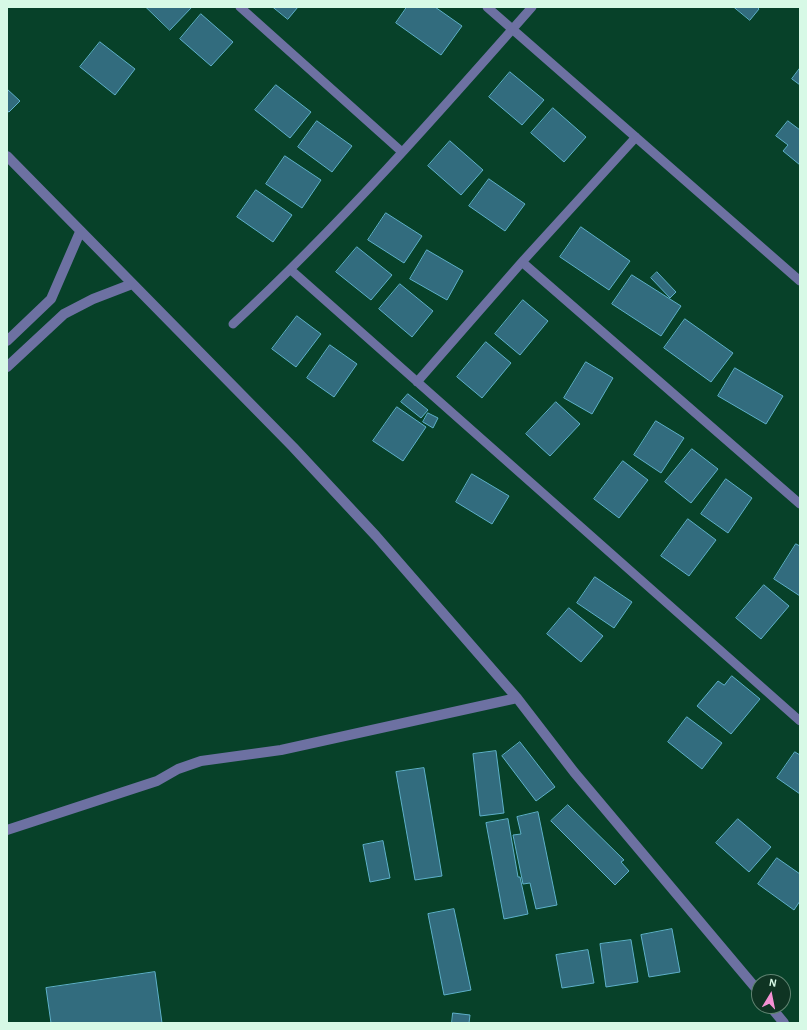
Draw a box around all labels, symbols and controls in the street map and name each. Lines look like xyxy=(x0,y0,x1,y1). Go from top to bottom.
north arrow xyxy=(751,974,791,1014)
text: N xyxy=(768,977,778,989)

